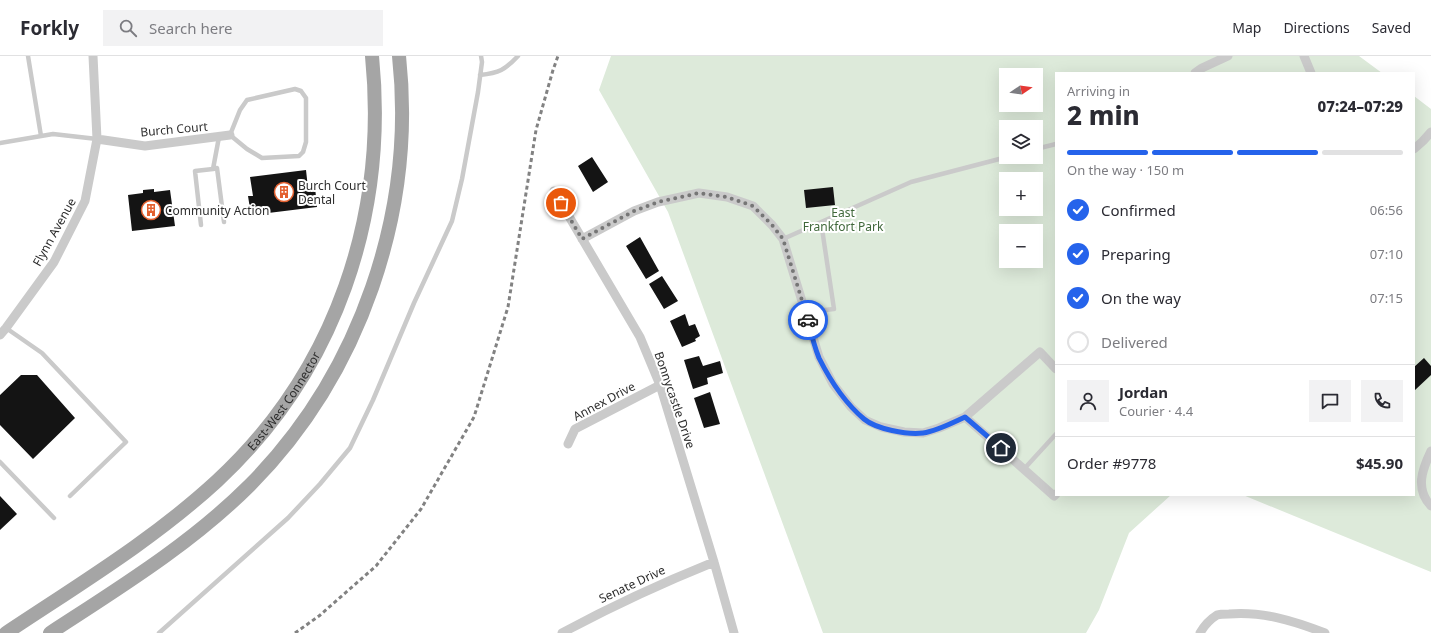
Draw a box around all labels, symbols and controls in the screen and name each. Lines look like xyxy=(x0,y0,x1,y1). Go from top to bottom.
search box xyxy=(103,10,383,46)
text: Forkly xyxy=(20,15,79,41)
icon: search xyxy=(117,17,139,39)
text: Search here xyxy=(149,18,233,38)
text: Map xyxy=(1232,18,1261,37)
text: Directions xyxy=(1283,18,1350,37)
text: Saved xyxy=(1372,18,1411,37)
north arrow xyxy=(999,68,1043,112)
map controls xyxy=(999,68,1043,268)
text: Arriving in xyxy=(1067,82,1130,100)
text: 07:24–07:29 xyxy=(1318,96,1403,116)
text: 2 min xyxy=(1067,97,1140,133)
street label: Burch Court xyxy=(139,118,209,140)
button: layers xyxy=(999,120,1043,164)
text: On the way · 150 m xyxy=(1067,161,1184,179)
button: + xyxy=(999,172,1043,216)
place label: Burch Court Dental xyxy=(298,177,366,208)
building icon: Burch Court Dental xyxy=(273,181,295,203)
pin xyxy=(544,186,578,220)
icon: bag xyxy=(550,192,572,214)
street label: Flynn Avenue xyxy=(28,195,80,269)
building icon: Community Action xyxy=(140,199,162,221)
icon: check xyxy=(1067,199,1089,221)
text: Confirmed xyxy=(1101,200,1176,220)
text: 06:56 xyxy=(1370,201,1403,219)
place label: Community Action xyxy=(165,202,269,219)
park label: East Frankfort Park xyxy=(803,204,884,235)
button: − xyxy=(999,224,1043,268)
icon: check xyxy=(1067,243,1089,265)
text: Preparing xyxy=(1101,244,1171,264)
text: 07:10 xyxy=(1370,245,1403,263)
icon: check xyxy=(1067,287,1089,309)
text: On the way xyxy=(1101,288,1181,308)
text: 07:15 xyxy=(1370,289,1403,307)
courier xyxy=(788,300,828,340)
icon: car xyxy=(797,309,819,331)
text: Delivered xyxy=(1101,332,1168,352)
street label: East-West Connector xyxy=(243,348,324,454)
street label: Bonnycastle Drive xyxy=(650,349,700,451)
street label: Annex Drive xyxy=(570,377,638,425)
button: person xyxy=(1067,380,1109,422)
button: chat xyxy=(1309,380,1351,422)
button: phone xyxy=(1361,380,1403,422)
text: Jordan xyxy=(1119,382,1168,402)
text: Courier · 4.4 xyxy=(1119,402,1193,420)
pin xyxy=(984,431,1018,465)
icon: home xyxy=(990,437,1012,459)
text: Order #9778 xyxy=(1067,453,1156,473)
text: $45.90 xyxy=(1356,453,1403,473)
street label: Senate Drive xyxy=(596,561,668,607)

